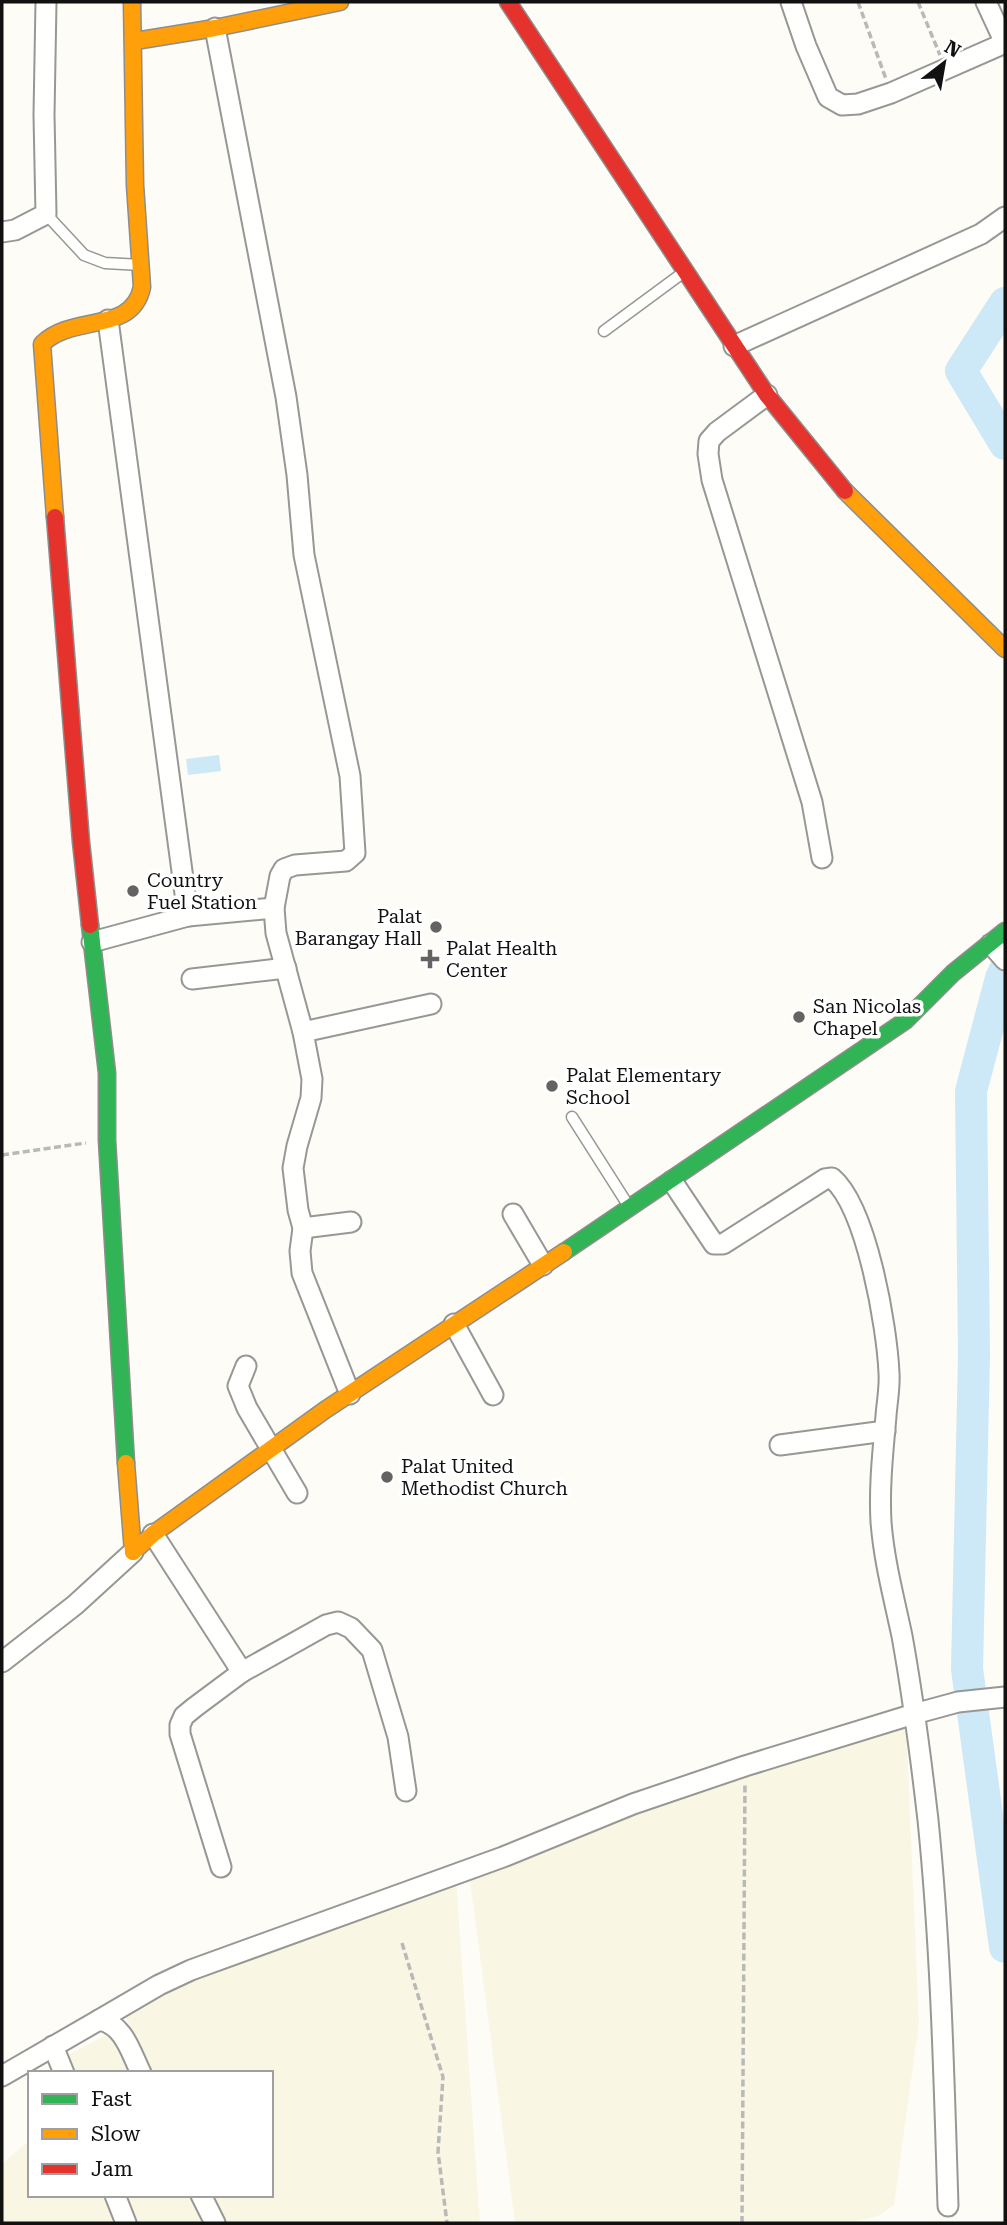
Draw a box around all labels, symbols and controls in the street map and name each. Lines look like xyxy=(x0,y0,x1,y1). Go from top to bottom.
north arrow xyxy=(909,28,979,98)
text: N xyxy=(940,35,965,63)
place label: Country Fuel Station xyxy=(147,869,257,914)
marker: Country Fuel Station xyxy=(125,883,141,899)
place label: Palat Barangay Hall xyxy=(295,905,422,950)
marker: Palat Barangay Hall xyxy=(428,919,444,935)
place label: Palat Health Center xyxy=(446,937,557,982)
marker: Palat Health Center xyxy=(420,949,440,969)
place label: San Nicolas Chapel xyxy=(813,995,921,1040)
marker: San Nicolas Chapel xyxy=(791,1009,807,1025)
place label: Palat Elementary School xyxy=(566,1064,722,1109)
marker: Palat Elementary School xyxy=(544,1078,560,1094)
place label: Palat United Methodist Church xyxy=(401,1455,568,1500)
marker: Palat United Methodist Church xyxy=(379,1469,395,1485)
legend xyxy=(28,2071,273,2197)
text: Fast xyxy=(91,2087,132,2111)
text: Slow xyxy=(91,2122,141,2146)
text: Jam xyxy=(91,2157,133,2181)

